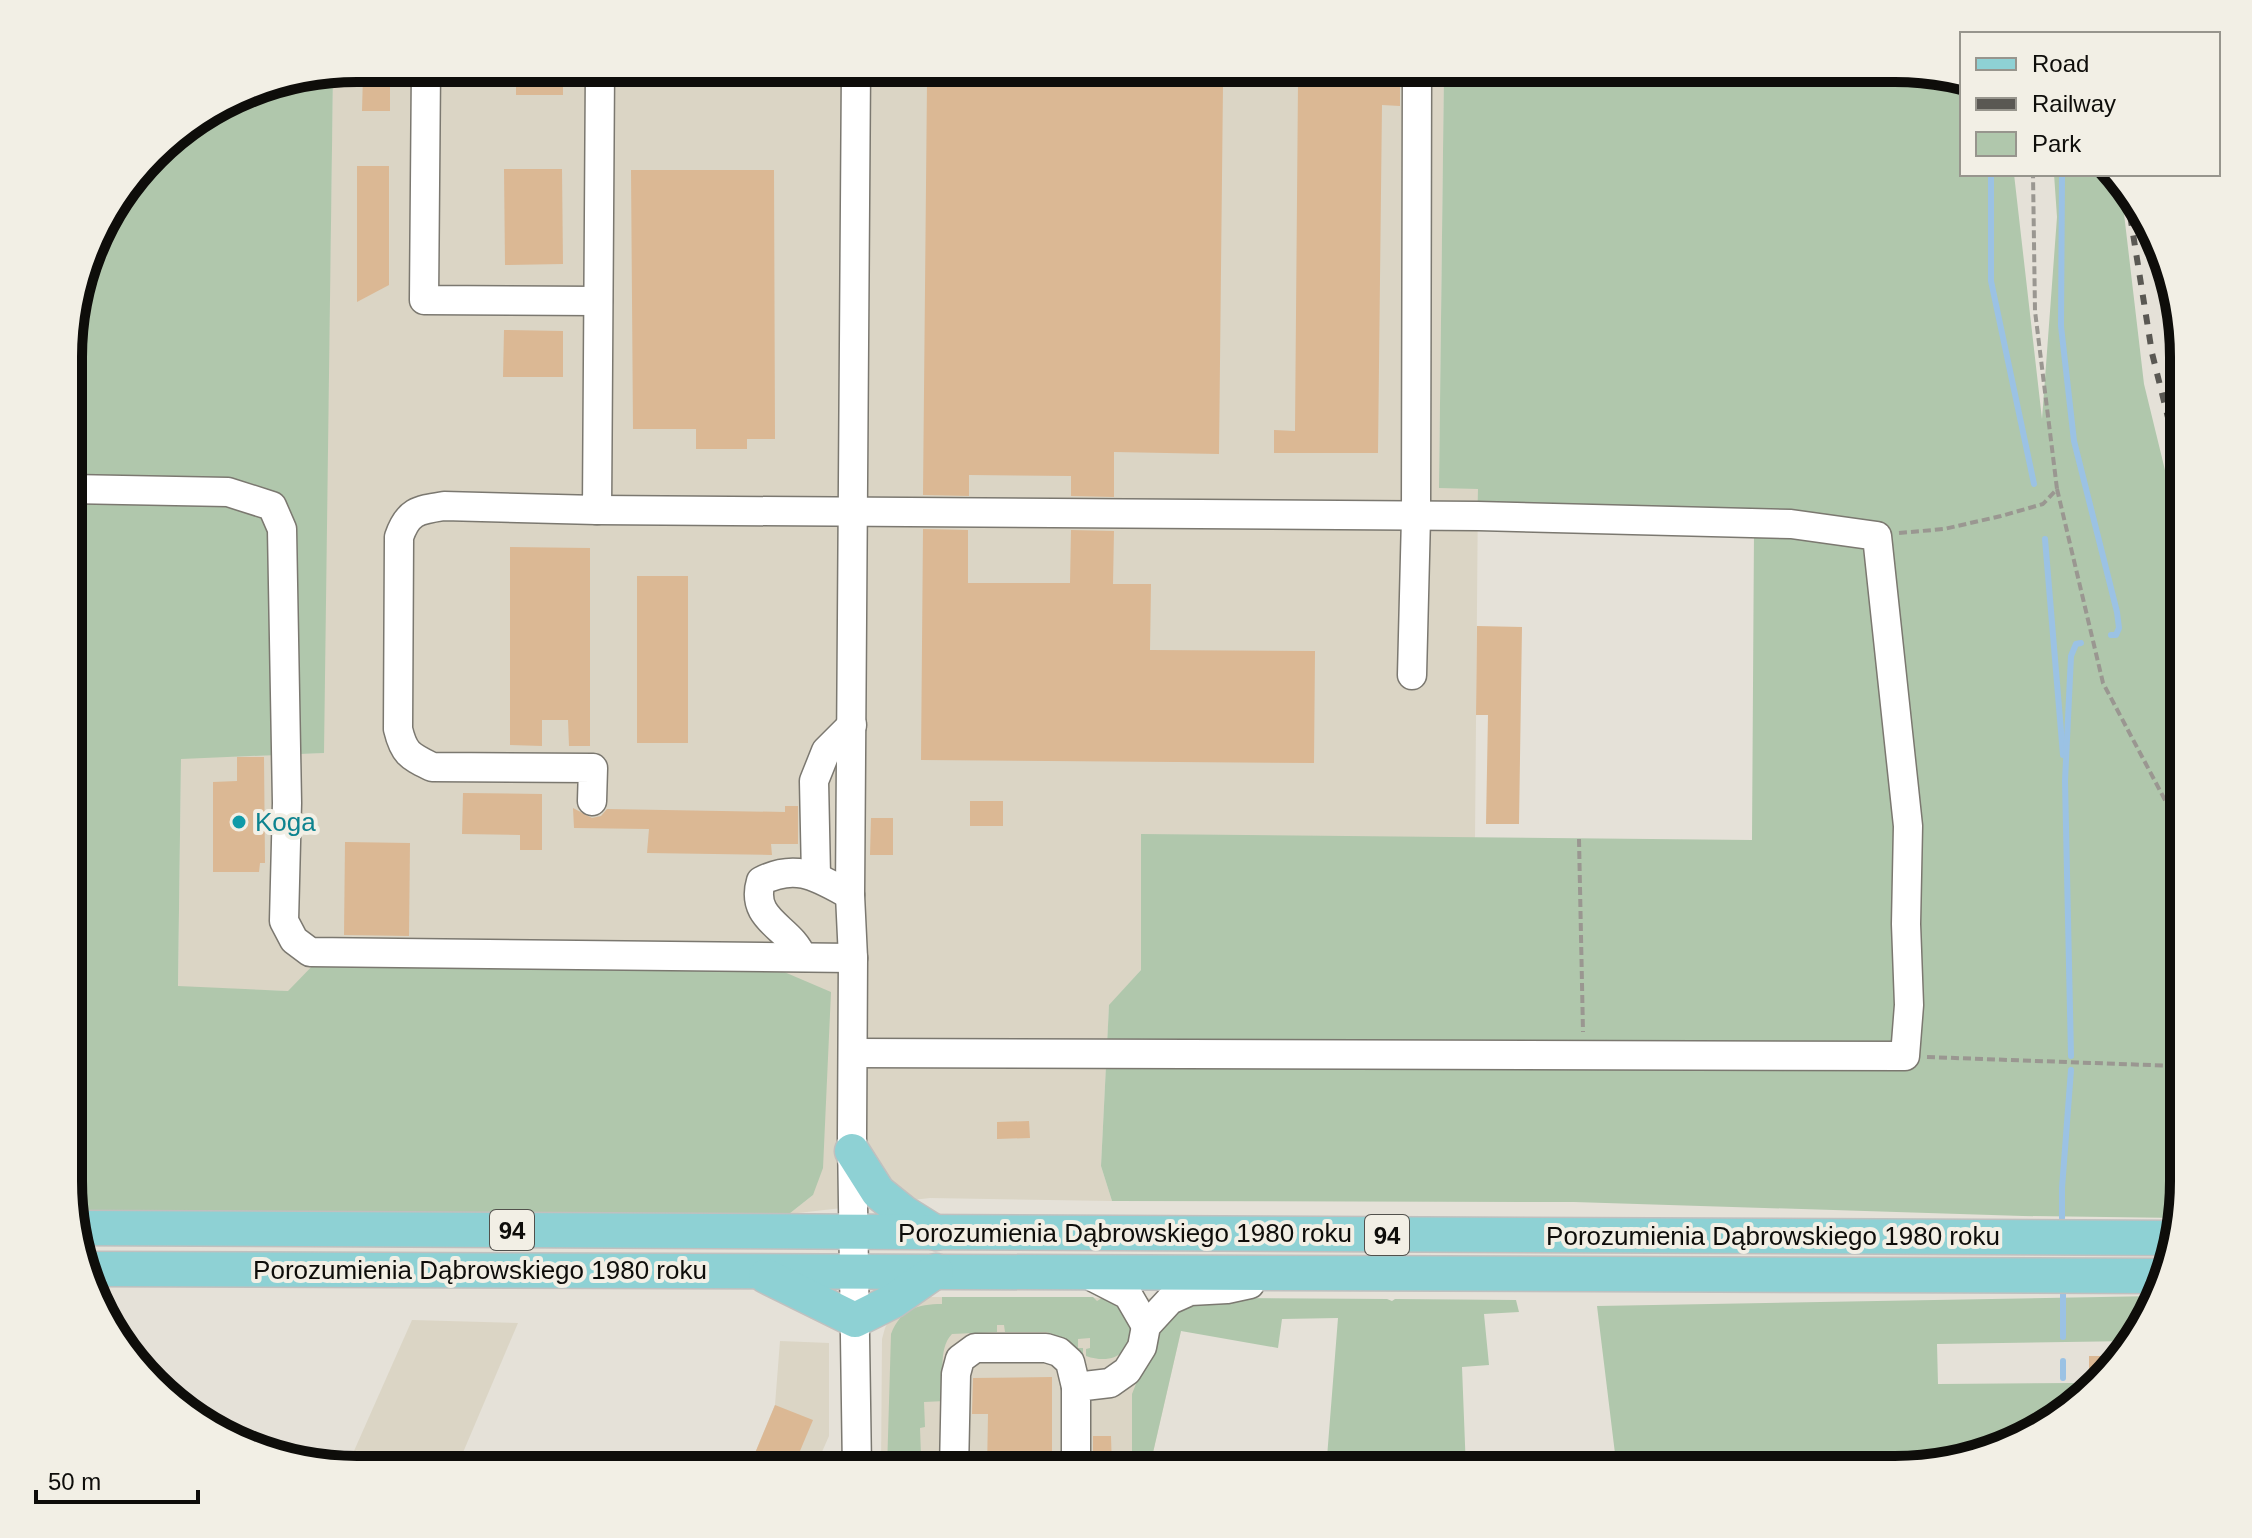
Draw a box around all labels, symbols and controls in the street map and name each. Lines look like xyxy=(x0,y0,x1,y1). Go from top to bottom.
legend xyxy=(1960,32,2220,176)
text: Road xyxy=(2032,50,2089,77)
text: Railway xyxy=(2032,90,2116,117)
text: Park xyxy=(2032,130,2082,157)
place label: Koga xyxy=(255,807,316,837)
marker: Koga xyxy=(230,813,248,831)
road number: 94 xyxy=(490,1210,534,1250)
road number: 94 xyxy=(1365,1215,1409,1255)
street label: Porozumienia Dąbrowskiego 1980 roku xyxy=(898,1218,1352,1248)
street label: Porozumienia Dąbrowskiego 1980 roku xyxy=(1546,1221,2000,1251)
street label: Porozumienia Dąbrowskiego 1980 roku xyxy=(253,1255,707,1285)
scale bar xyxy=(36,1454,198,1504)
text: 50 m xyxy=(48,1468,101,1495)

